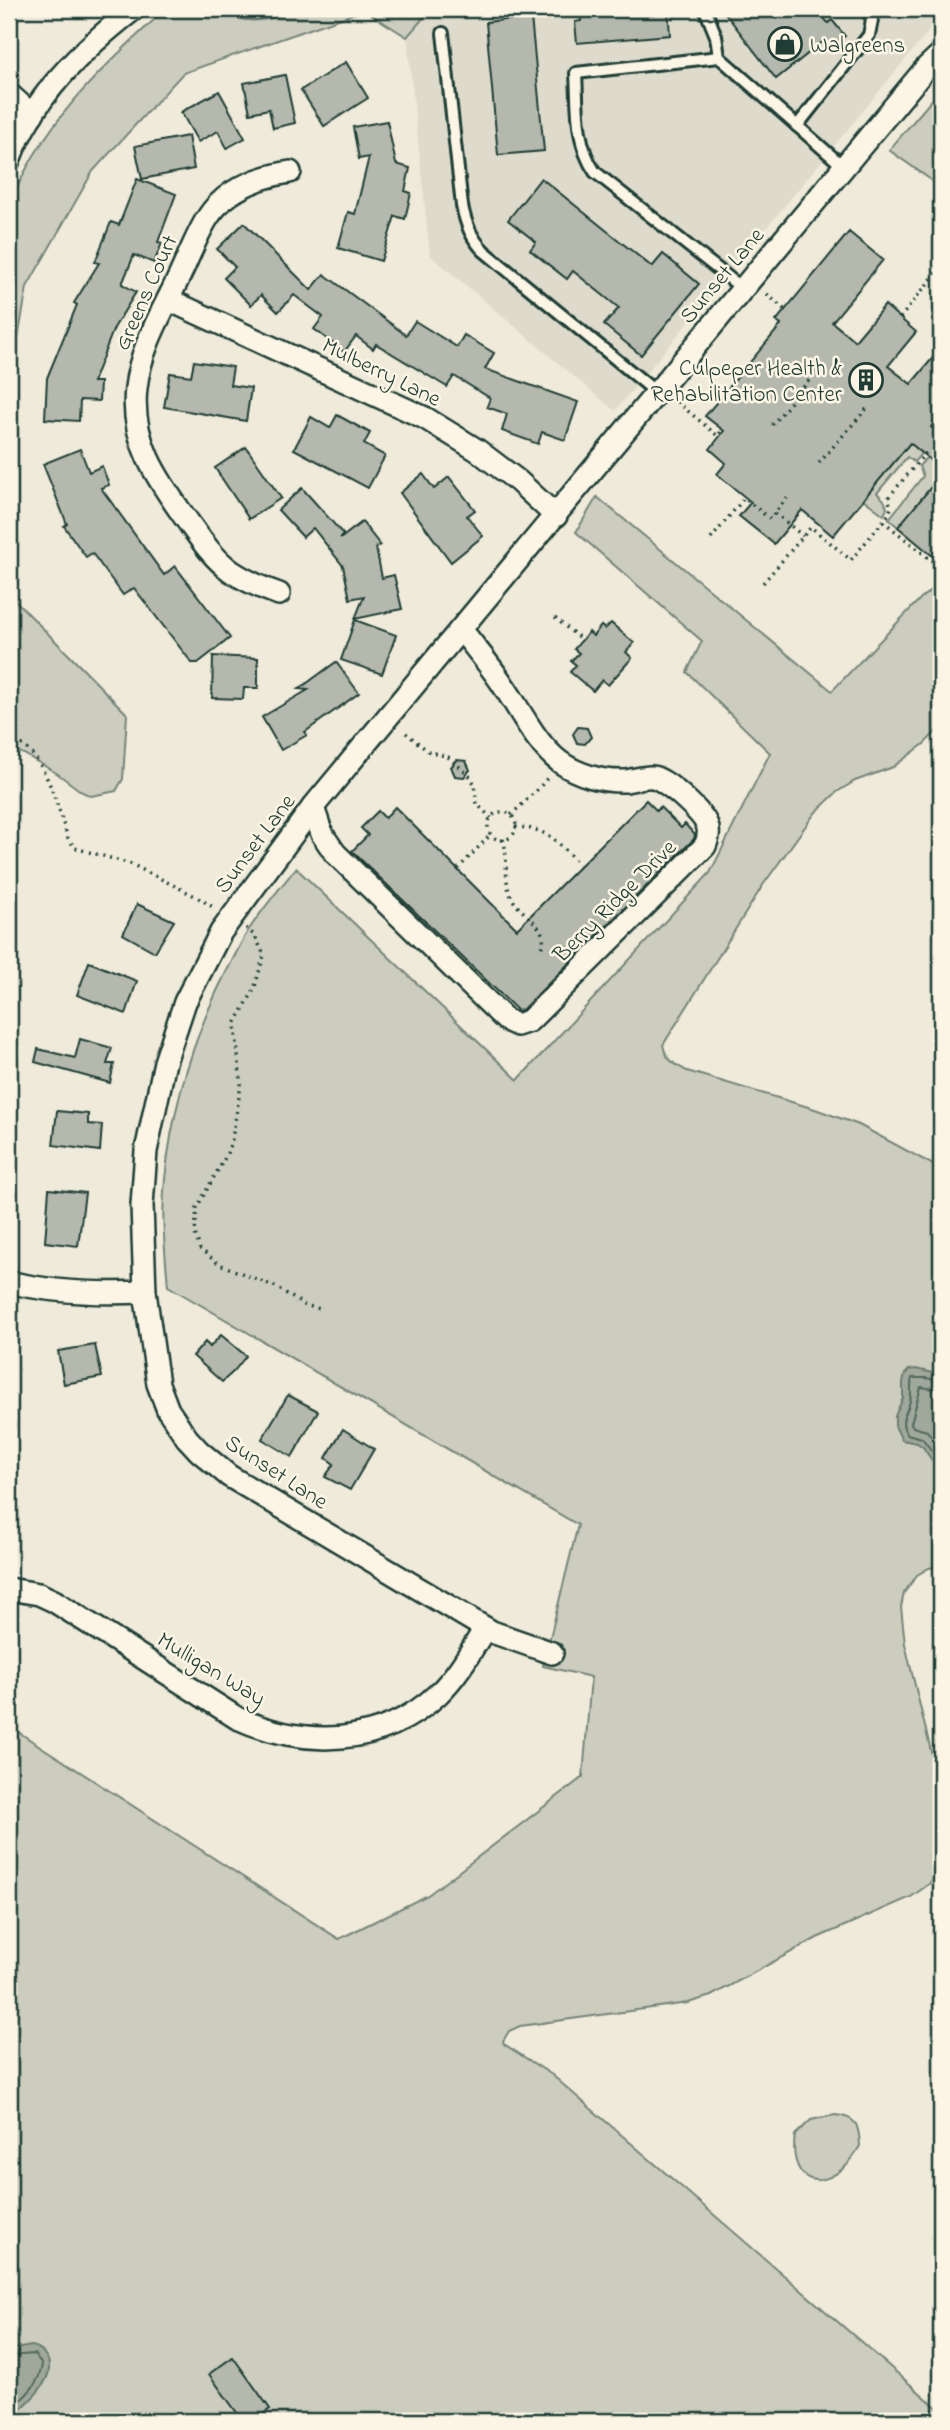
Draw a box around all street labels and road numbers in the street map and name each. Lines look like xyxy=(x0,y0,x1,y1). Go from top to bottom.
street label: Sunset Lane xyxy=(673,221,774,332)
street label: Greens Court xyxy=(107,230,188,356)
street label: Mulberry Lane xyxy=(315,330,447,418)
street label: Sunset Lane xyxy=(208,787,305,901)
street label: Berry Ridge Drive xyxy=(546,832,687,973)
street label: Sunset Lane xyxy=(217,1427,334,1519)
street label: Mulligan Way xyxy=(149,1625,271,1717)

